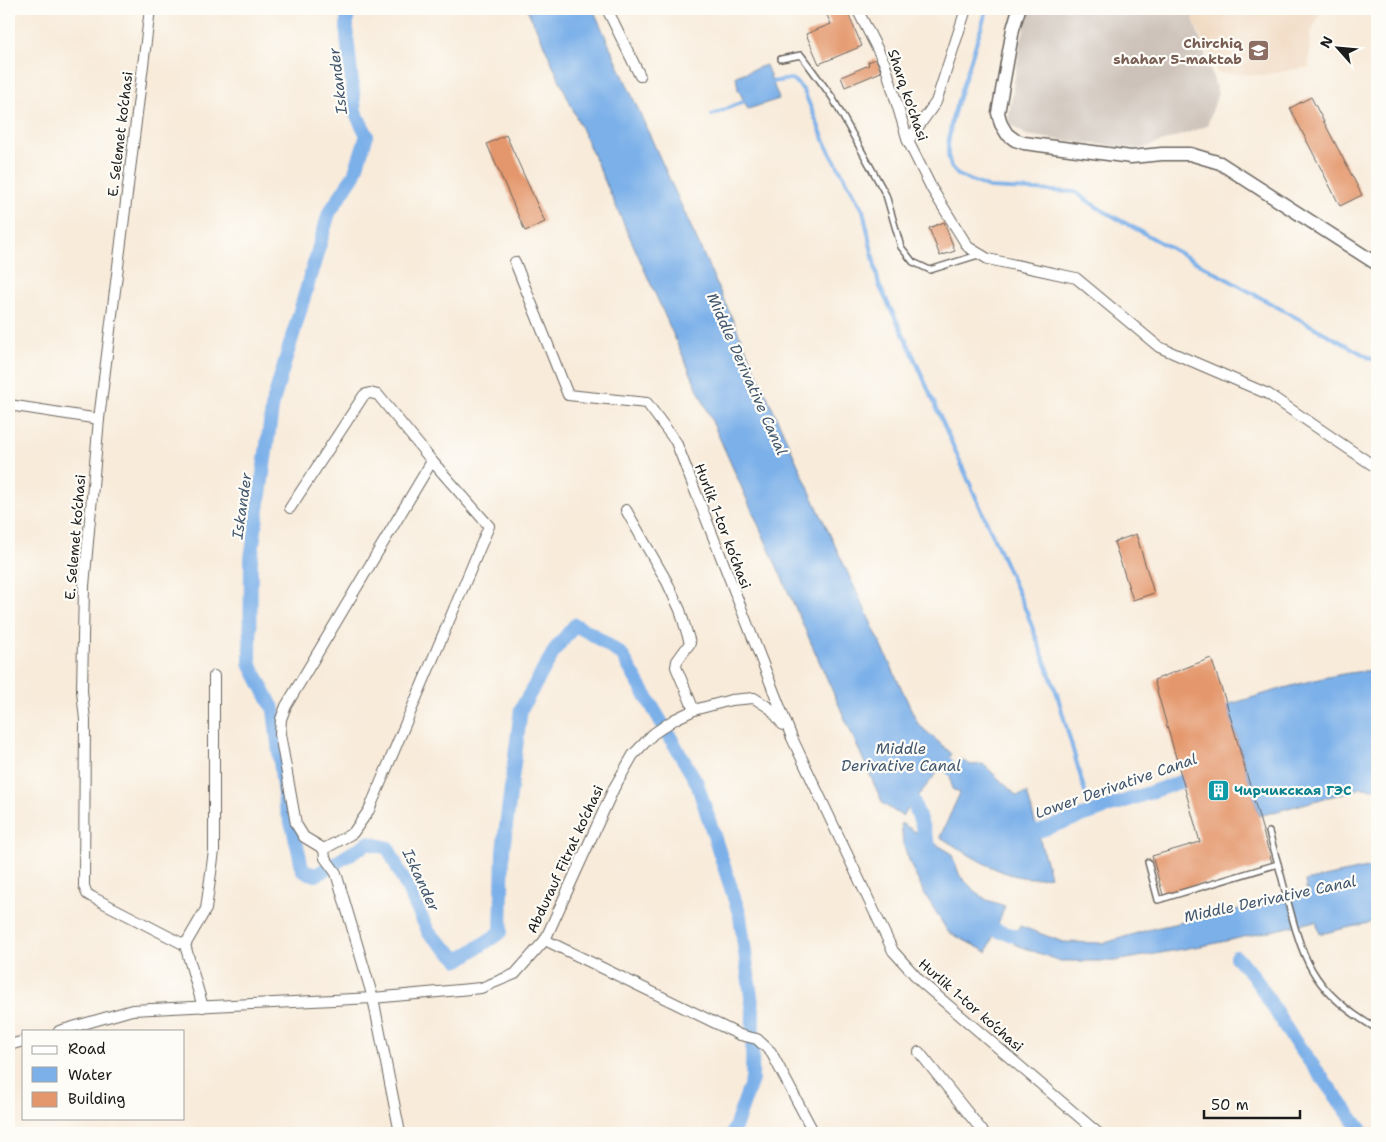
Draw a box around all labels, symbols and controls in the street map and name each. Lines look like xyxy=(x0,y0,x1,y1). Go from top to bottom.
north arrow xyxy=(1314,22,1364,72)
text: N xyxy=(1316,33,1337,51)
place label: Chirchiq shahar 5-maktab xyxy=(1113,34,1243,68)
school or university icon: Chirchiq shahar 5-maktab xyxy=(1246,39,1270,63)
water label: Iskander xyxy=(324,46,352,116)
street label: Sharq ko'chasi xyxy=(884,47,932,143)
street label: E. Selemet ko‘chasi xyxy=(103,70,137,198)
water label: Middle Derivative Canal xyxy=(702,290,792,458)
street label: Hurlik 1-tor ko‘chasi xyxy=(691,461,755,591)
water label: Iskander xyxy=(227,471,257,542)
street label: E. Selemet ko‘chasi xyxy=(61,473,89,601)
water label: Middle Derivative Canal xyxy=(841,739,961,776)
water label: Lower Derivative Canal xyxy=(1032,749,1200,823)
building icon: Чирчикская ГЭС xyxy=(1206,778,1230,802)
place label: Чирчикская ГЭС xyxy=(1234,781,1352,799)
street label: Abdurauf Fitrat ko‘chasi xyxy=(523,782,607,936)
water label: Iskander xyxy=(397,845,445,915)
water label: Middle Derivative Canal xyxy=(1182,871,1358,927)
street label: Hurlik 1-tor ko‘chasi xyxy=(915,955,1027,1055)
legend xyxy=(22,1030,185,1120)
text: Road xyxy=(68,1039,106,1059)
text: Water xyxy=(68,1065,112,1085)
scale bar xyxy=(1204,1087,1300,1119)
text: Building xyxy=(68,1089,125,1109)
text: 50 m xyxy=(1211,1095,1249,1115)

